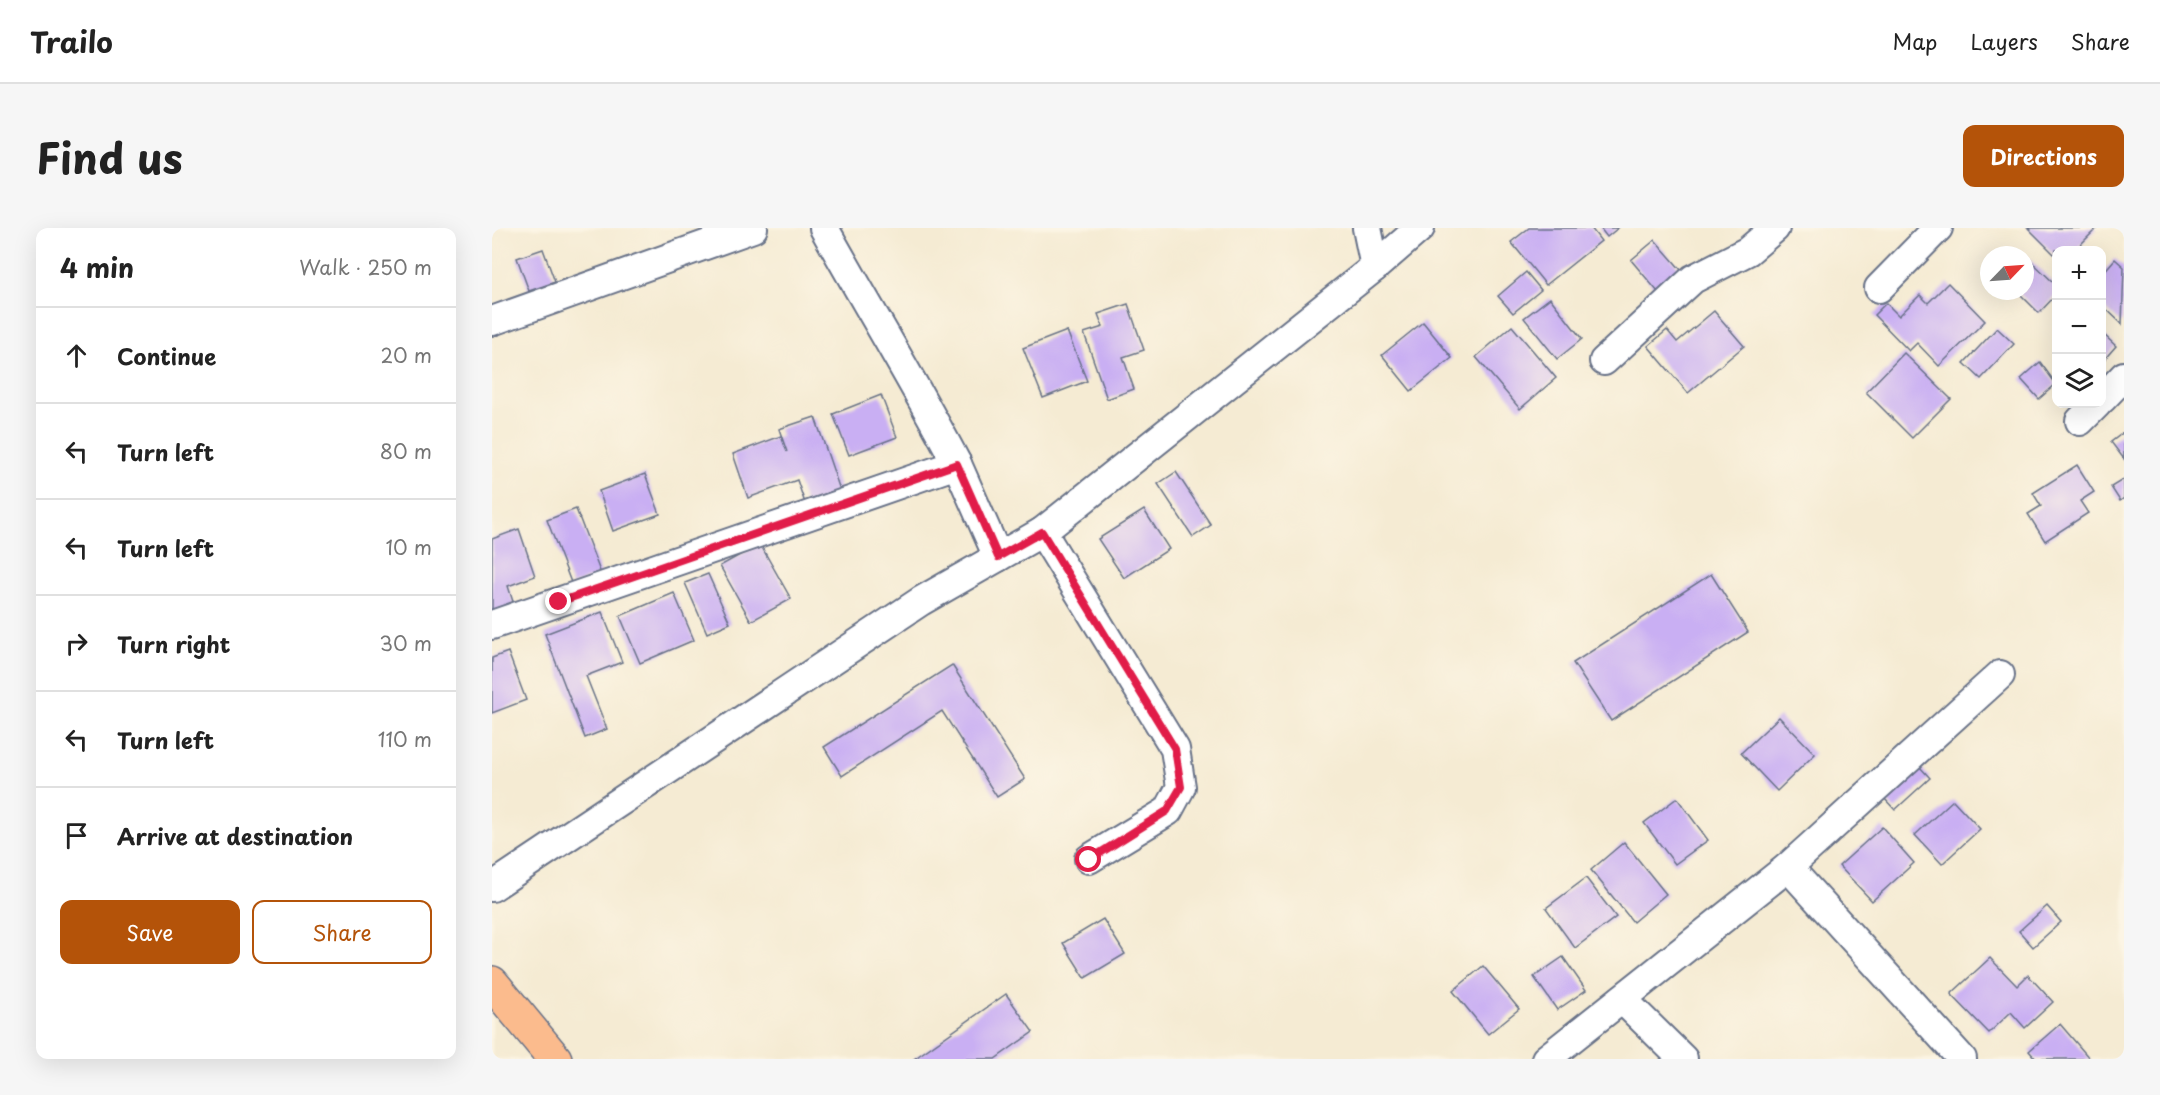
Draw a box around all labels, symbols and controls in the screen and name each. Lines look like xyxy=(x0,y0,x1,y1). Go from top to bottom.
text: Trailo xyxy=(30,20,113,63)
text: Map xyxy=(1893,25,1937,57)
text: Layers xyxy=(1970,25,2038,57)
text: Share xyxy=(2071,25,2130,57)
text: Find us xyxy=(36,125,183,188)
button: Directions xyxy=(1963,125,2124,187)
north arrow xyxy=(1980,246,2034,300)
map controls xyxy=(2052,246,2106,408)
button: + xyxy=(2052,246,2106,300)
text: 4 min xyxy=(60,248,134,287)
text: Walk · 250 m xyxy=(299,252,432,282)
button: − xyxy=(2052,300,2106,354)
icon: ahead xyxy=(60,339,93,372)
text: Continue xyxy=(117,339,216,372)
text: 20 m xyxy=(380,340,432,370)
button: layers xyxy=(2052,354,2106,408)
icon: left xyxy=(60,435,93,468)
text: Turn left xyxy=(117,435,214,468)
text: 80 m xyxy=(380,436,432,466)
icon: left xyxy=(60,531,93,564)
text: Turn left xyxy=(117,531,214,564)
text: 10 m xyxy=(385,532,432,562)
route end xyxy=(545,588,571,614)
icon: right xyxy=(60,627,93,660)
text: Turn right xyxy=(117,627,230,660)
text: 30 m xyxy=(379,628,432,658)
icon: left xyxy=(60,723,93,756)
text: Turn left xyxy=(117,723,214,756)
text: 110 m xyxy=(378,724,432,754)
icon: arrive xyxy=(60,819,93,852)
text: Arrive at destination xyxy=(117,819,353,852)
route start xyxy=(1075,846,1101,872)
button: Save xyxy=(60,900,240,964)
button: Share xyxy=(252,900,432,964)

